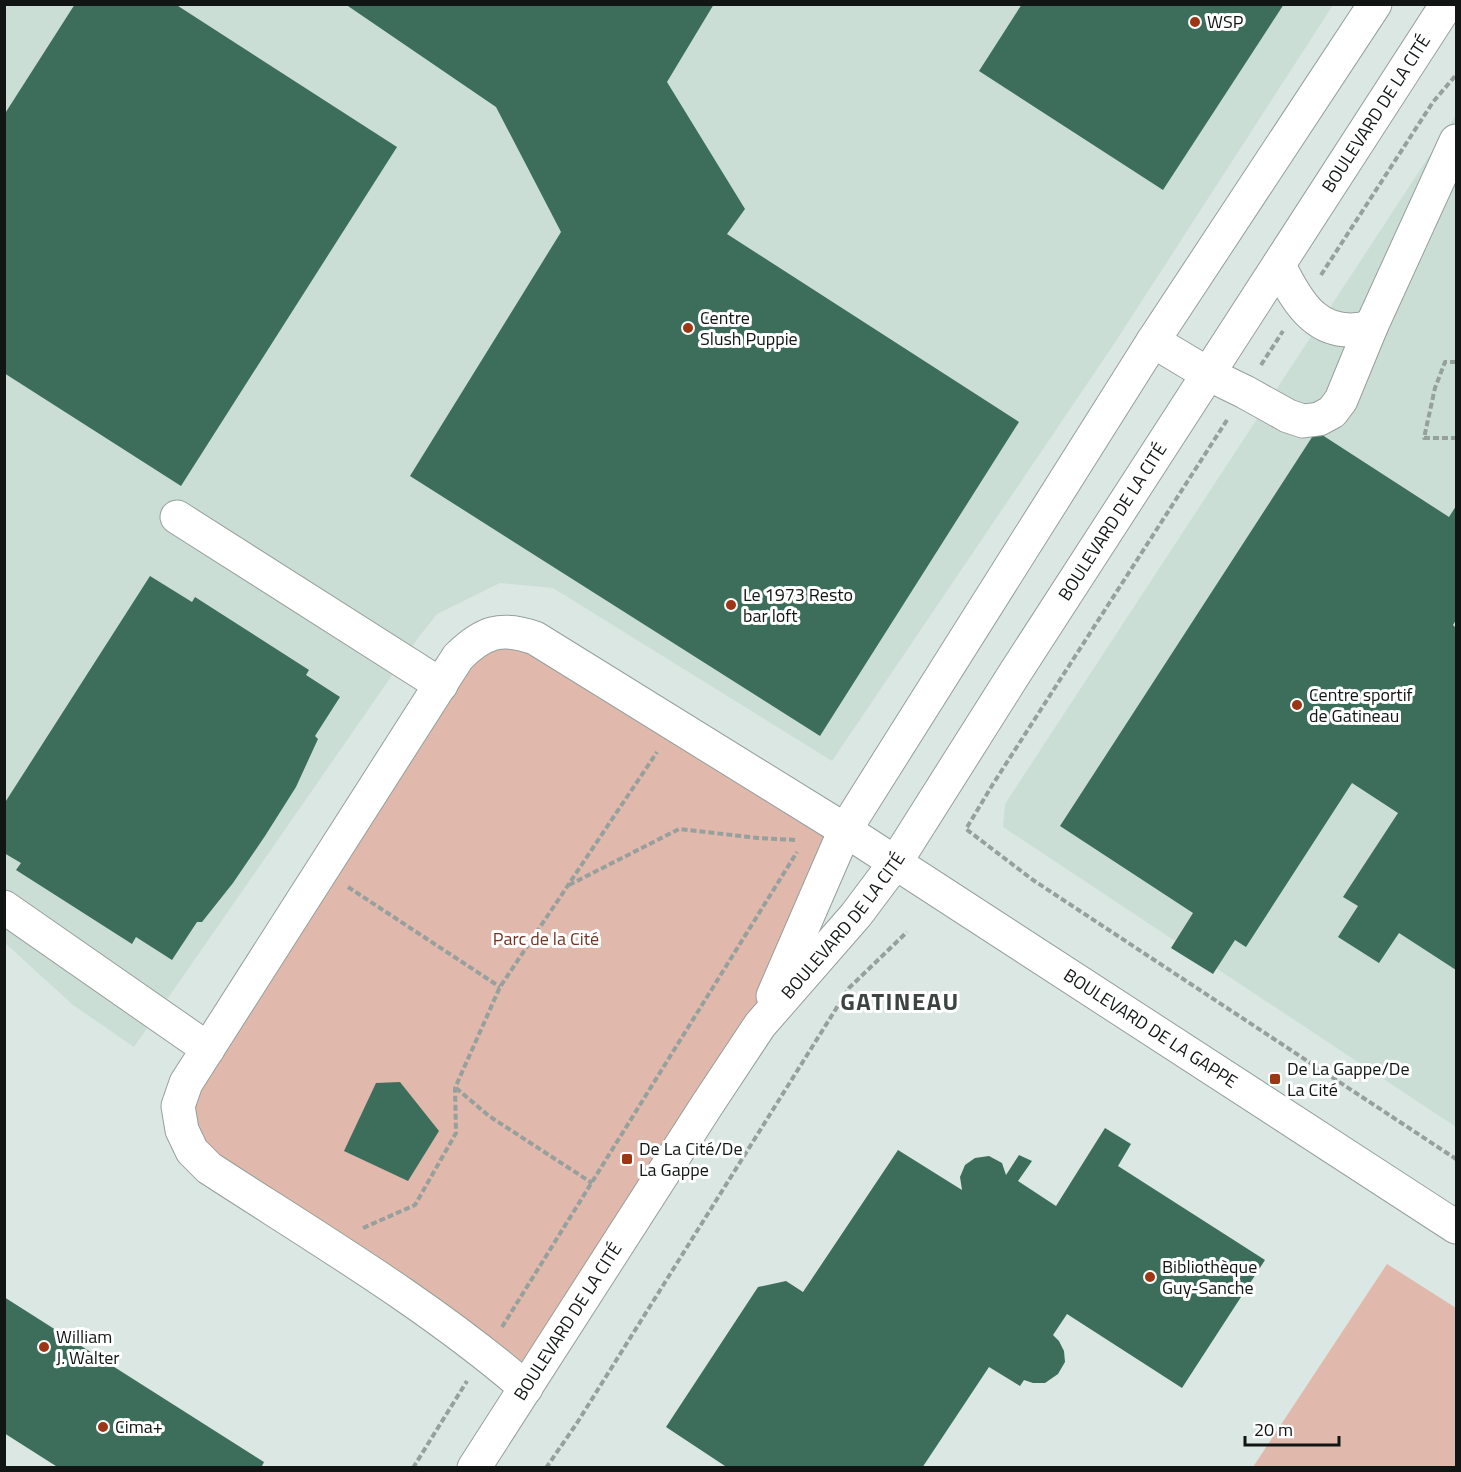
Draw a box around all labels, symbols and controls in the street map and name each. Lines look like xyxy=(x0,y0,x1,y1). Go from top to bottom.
place label: WSP xyxy=(1207,8,1244,35)
marker: WSP xyxy=(1188,15,1202,29)
street label: BOULEVARD DE LA CITÉ xyxy=(1315,29,1437,198)
place label: Centre Slush Puppie xyxy=(700,304,798,352)
marker: Centre Slush Puppie xyxy=(681,321,695,335)
street label: BOULEVARD DE LA CITÉ xyxy=(1051,437,1173,606)
place label: Le 1973 Resto bar loft xyxy=(743,581,853,629)
marker: Le 1973 Resto bar loft xyxy=(724,598,738,612)
place label: Centre sportif de Gatineau xyxy=(1309,681,1413,729)
marker: Centre sportif de Gatineau xyxy=(1290,698,1304,712)
street label: BOULEVARD DE LA CITÉ xyxy=(775,847,911,1005)
park label: Parc de la Cité xyxy=(493,925,599,952)
street label: BOULEVARD DE LA GAPPE xyxy=(1058,962,1243,1095)
district label: GATINEAU xyxy=(840,983,960,1019)
place label: De La Gappe/De La Cité xyxy=(1287,1055,1410,1103)
marker: De La Gappe/De La Cité xyxy=(1268,1072,1282,1086)
place label: De La Cité/De La Gappe xyxy=(639,1135,743,1183)
marker: De La Cité/De La Gappe xyxy=(620,1152,634,1166)
street label: BOULEVARD DE LA CITÉ xyxy=(507,1237,628,1406)
place label: Bibliothèque Guy-Sanche xyxy=(1162,1253,1257,1301)
marker: Bibliothèque Guy-Sanche xyxy=(1143,1270,1157,1284)
place label: William J. Walter xyxy=(56,1323,120,1371)
marker: William J. Walter xyxy=(37,1340,51,1354)
scale bar xyxy=(1245,1409,1340,1447)
place label: Cima+ xyxy=(115,1413,163,1440)
text: 20 m xyxy=(1254,1416,1293,1443)
marker: Cima+ xyxy=(96,1420,110,1434)

